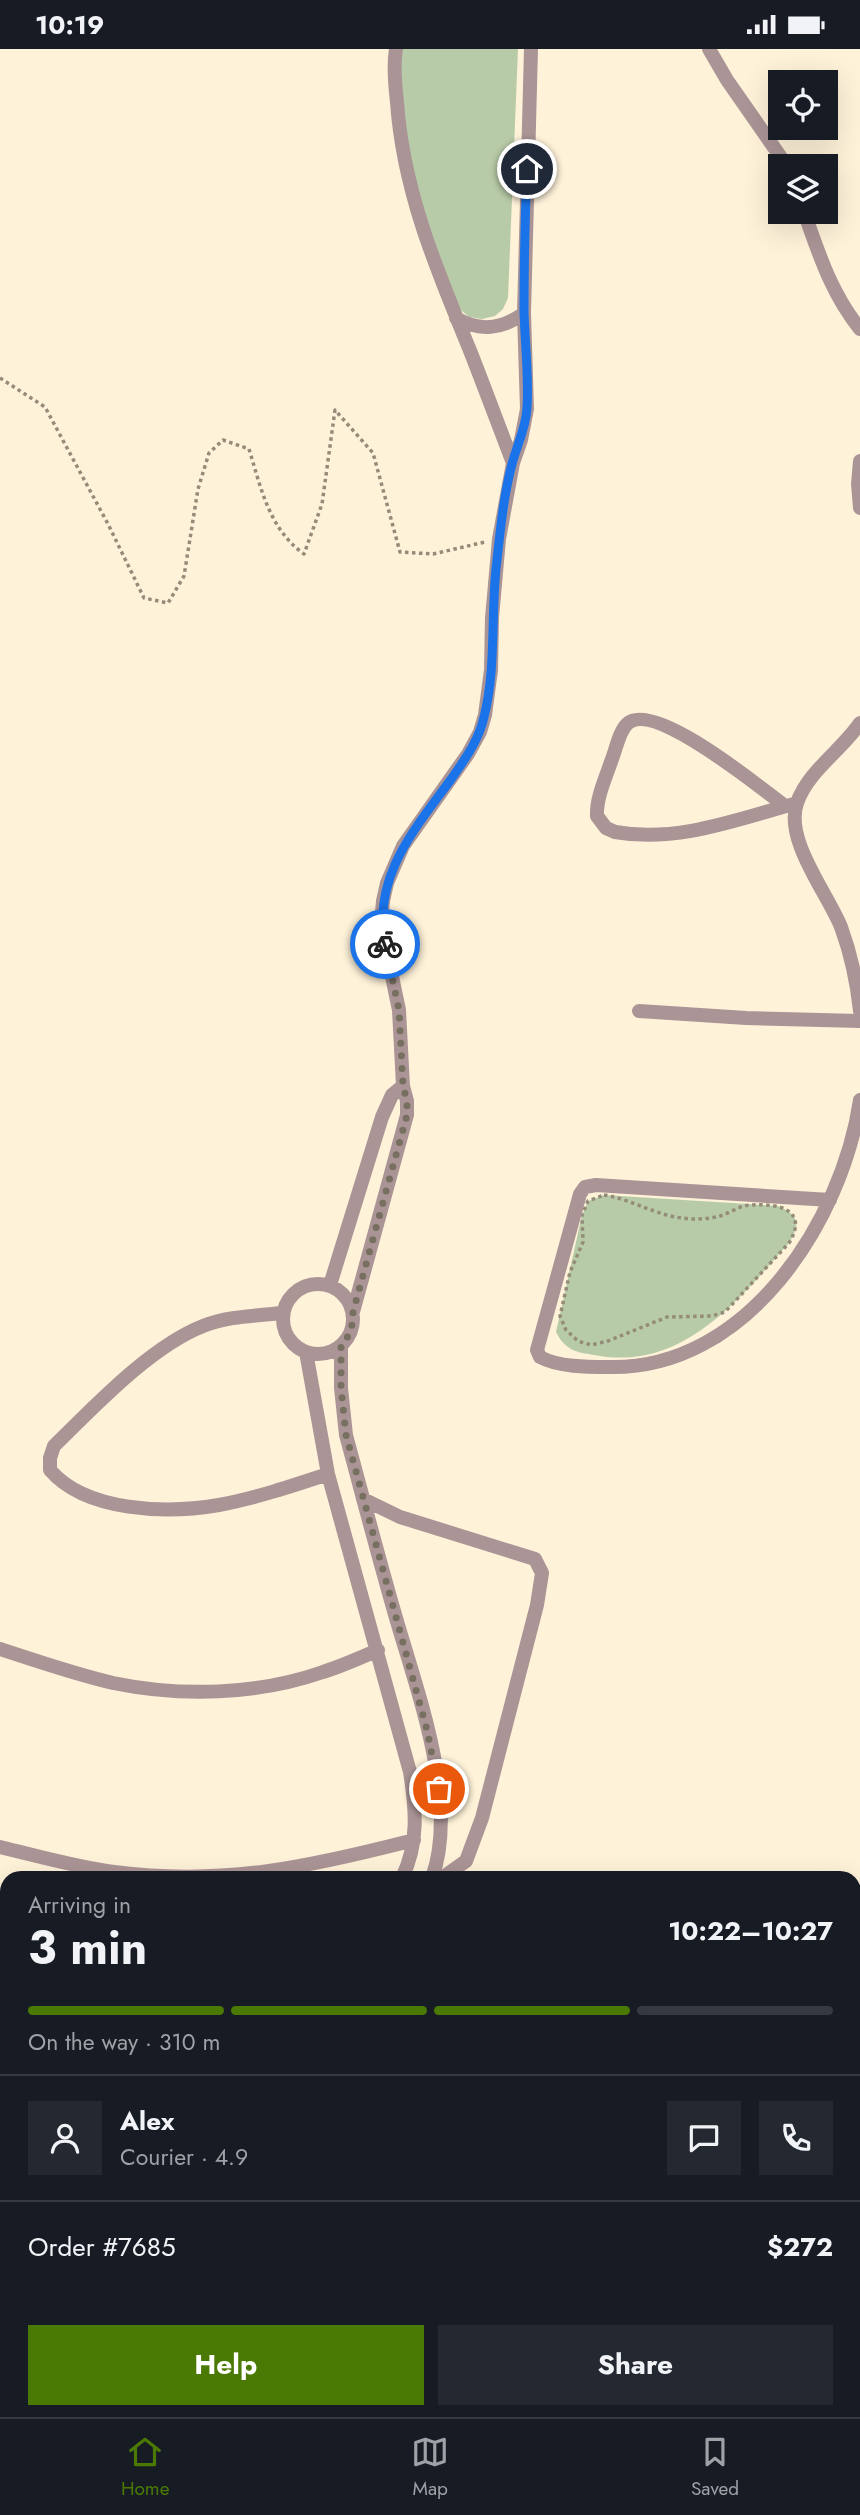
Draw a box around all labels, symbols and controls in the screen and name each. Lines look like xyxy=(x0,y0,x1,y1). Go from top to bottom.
text: 10:19 xyxy=(35,6,104,44)
map controls xyxy=(768,70,838,224)
button: locate xyxy=(768,70,838,140)
pin xyxy=(497,139,557,199)
icon: home xyxy=(508,150,546,188)
button: layers xyxy=(768,154,838,224)
courier xyxy=(350,909,420,979)
icon: bike xyxy=(366,925,404,963)
pin xyxy=(409,1759,469,1819)
icon: bag xyxy=(420,1770,458,1808)
text: Arriving in xyxy=(28,1888,131,1922)
text: 10:22–10:27 xyxy=(668,1912,833,1950)
text: 3 min xyxy=(28,1915,147,1981)
text: On the way · 310 m xyxy=(28,2025,220,2059)
button: person xyxy=(28,2101,102,2175)
button: chat xyxy=(667,2101,741,2175)
button: phone xyxy=(759,2101,833,2175)
text: Alex xyxy=(120,2102,174,2140)
text: Courier · 4.9 xyxy=(120,2140,248,2174)
text: Order #7685 xyxy=(28,2228,176,2266)
text: $272 xyxy=(767,2228,833,2266)
button: Help xyxy=(28,2325,424,2405)
button: Share xyxy=(438,2325,833,2405)
tab: Home xyxy=(121,2433,169,2502)
tab: Map xyxy=(411,2433,449,2502)
tab: Saved xyxy=(691,2433,739,2502)

